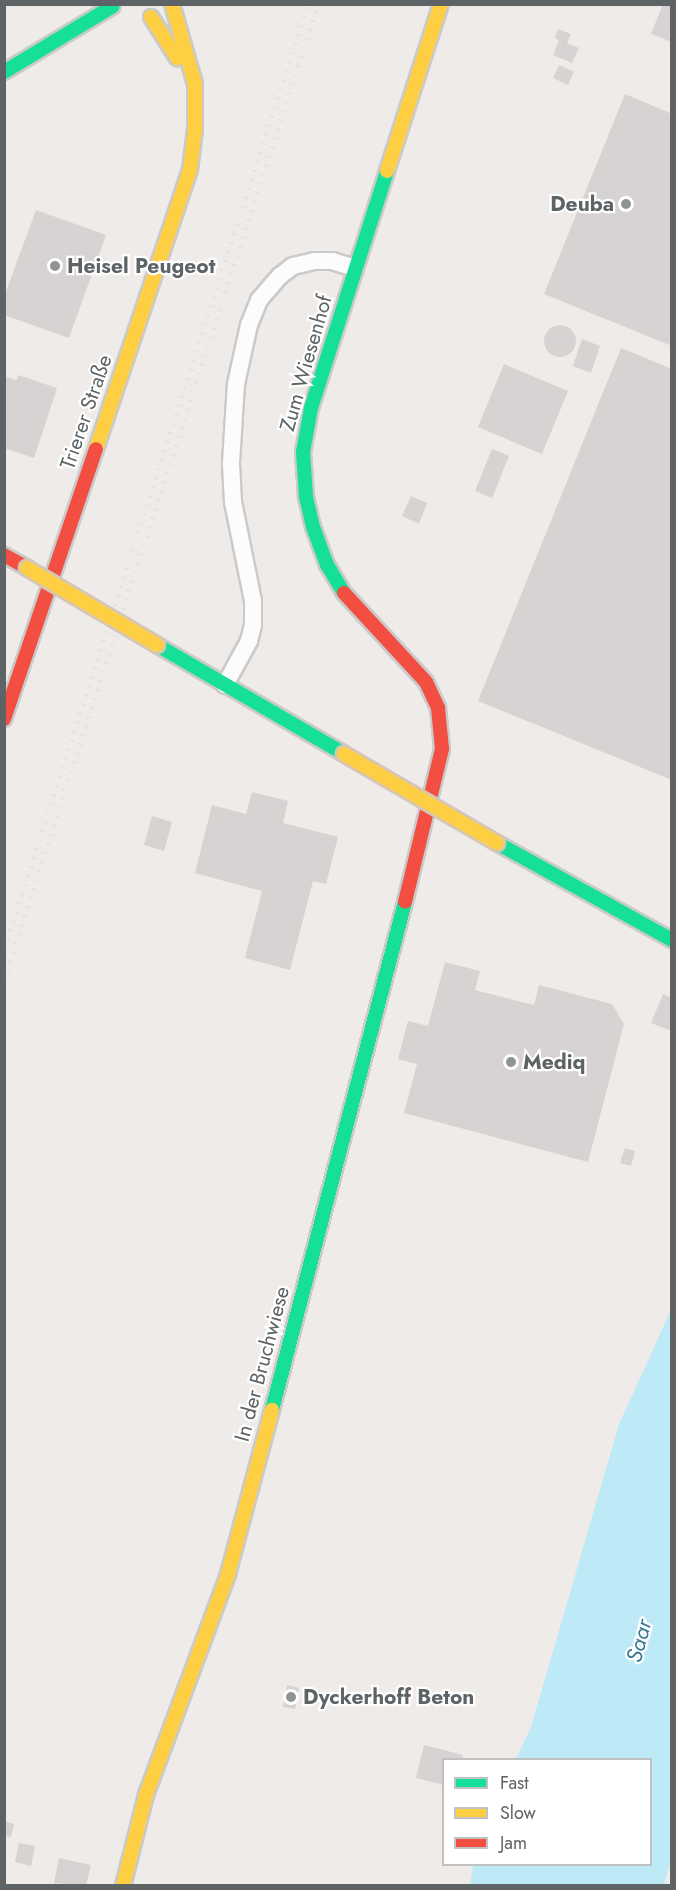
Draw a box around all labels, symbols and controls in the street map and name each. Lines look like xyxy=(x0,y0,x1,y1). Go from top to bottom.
place label: Deuba xyxy=(550,191,614,217)
marker: Deuba xyxy=(619,197,633,211)
place label: Heisel Peugeot xyxy=(67,253,215,279)
marker: Heisel Peugeot xyxy=(48,259,62,273)
street label: Zum Wiesenhof xyxy=(275,292,337,434)
street label: Trierer Straße xyxy=(55,351,117,473)
place label: Mediq xyxy=(523,1049,585,1075)
marker: Mediq xyxy=(504,1055,518,1069)
street label: In der Bruchwiese xyxy=(229,1284,295,1444)
water label: Saar xyxy=(621,1617,657,1665)
place label: Dyckerhoff Beton xyxy=(303,1684,474,1710)
marker: Dyckerhoff Beton xyxy=(284,1690,298,1704)
legend xyxy=(442,1758,652,1866)
text: Fast xyxy=(500,1770,529,1796)
text: Slow xyxy=(500,1800,536,1826)
text: Jam xyxy=(500,1830,527,1856)

